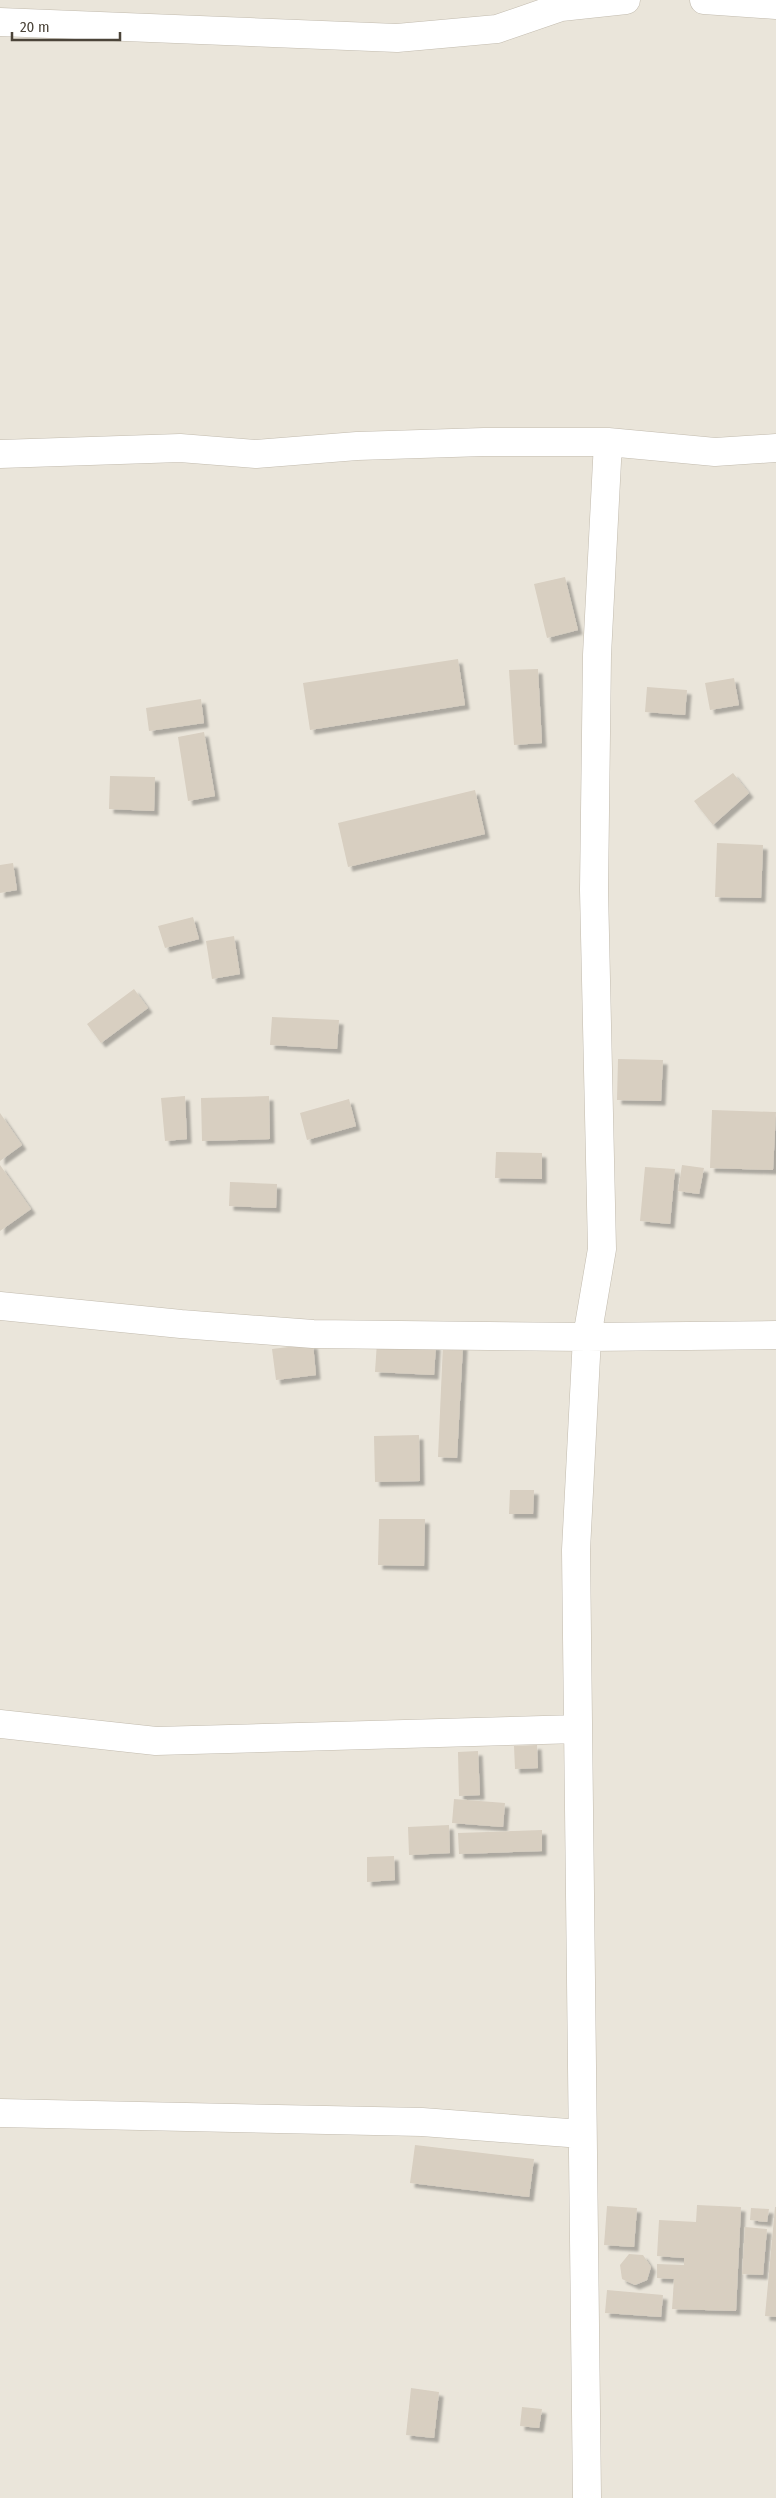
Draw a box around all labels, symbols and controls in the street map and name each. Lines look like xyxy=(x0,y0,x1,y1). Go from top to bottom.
scale bar xyxy=(12,10,120,42)
text: 20 m xyxy=(20,18,50,36)

